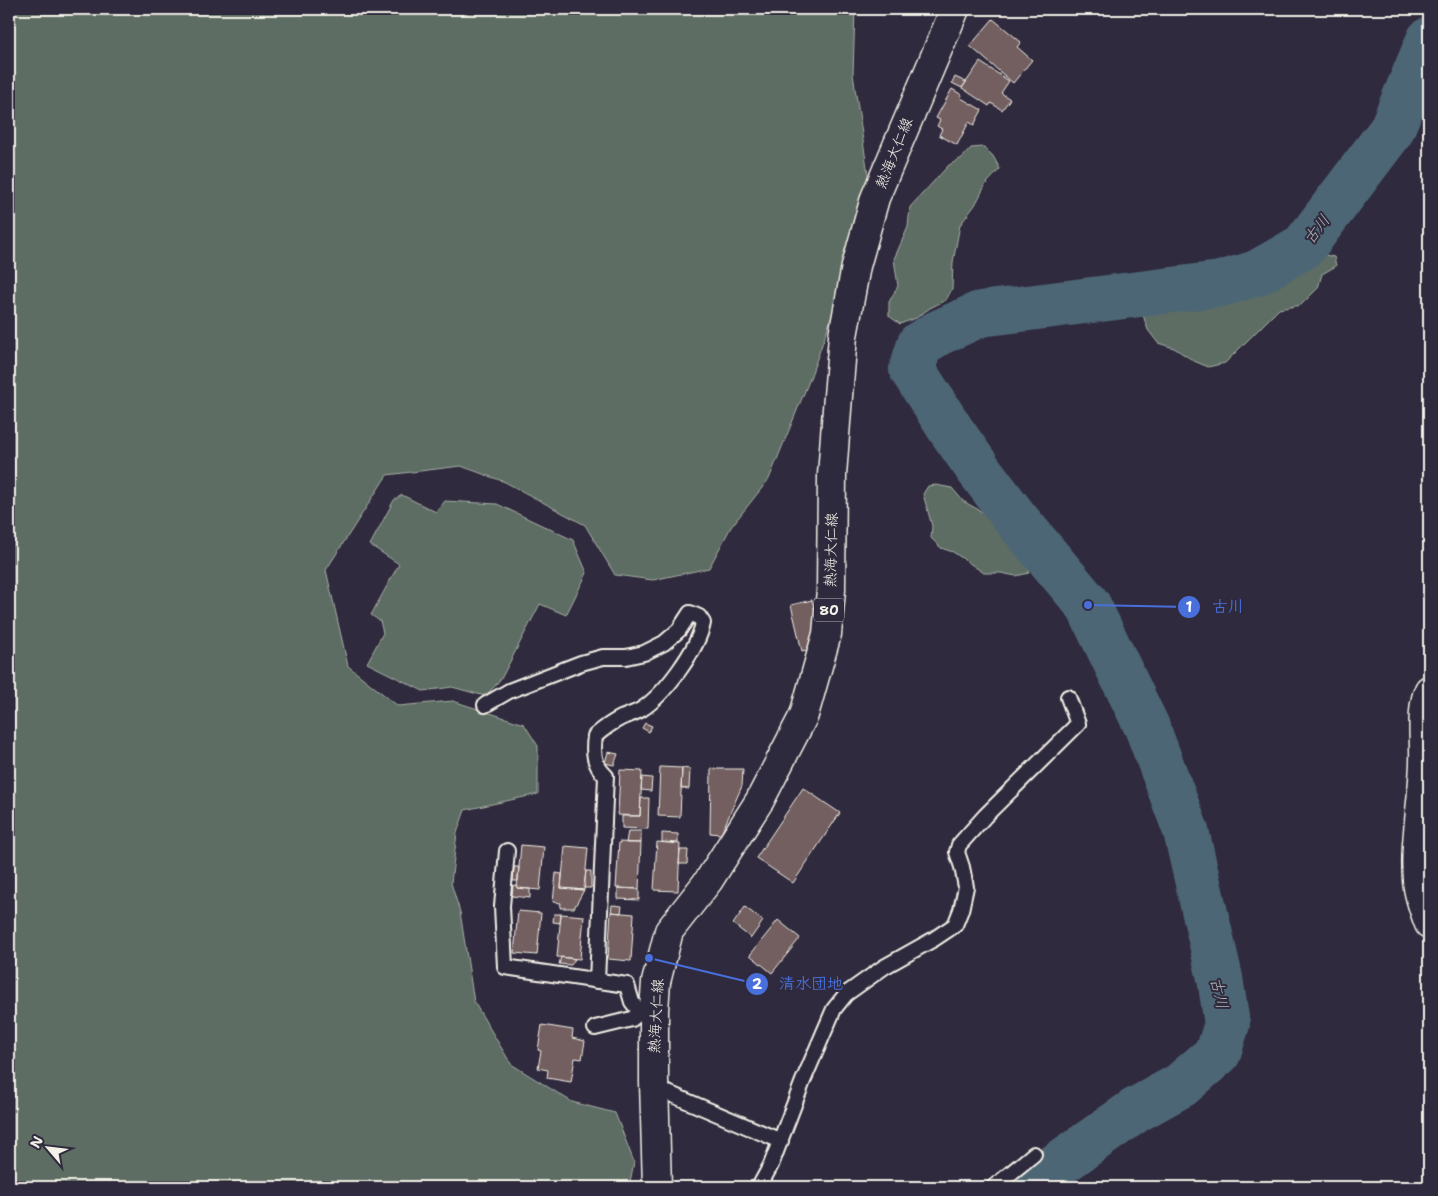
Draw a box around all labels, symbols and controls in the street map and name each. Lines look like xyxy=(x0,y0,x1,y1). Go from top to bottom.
street label: 熱海大仁線 xyxy=(871,114,917,192)
water label: 古川 xyxy=(1298,210,1335,248)
street label: 熱海大仁線 xyxy=(820,512,842,588)
callout: 古川 xyxy=(1177,591,1254,622)
text: 古川 xyxy=(1212,596,1244,617)
text: 1 xyxy=(1186,597,1193,617)
road number: 80 xyxy=(814,598,844,622)
callout: 清水団地 xyxy=(744,968,853,999)
text: 清水団地 xyxy=(779,973,843,994)
text: 2 xyxy=(752,974,763,994)
water label: 古川 xyxy=(1206,975,1233,1011)
street label: 熱海大仁線 xyxy=(644,978,668,1054)
north arrow xyxy=(22,1124,72,1174)
text: N xyxy=(26,1133,47,1151)

